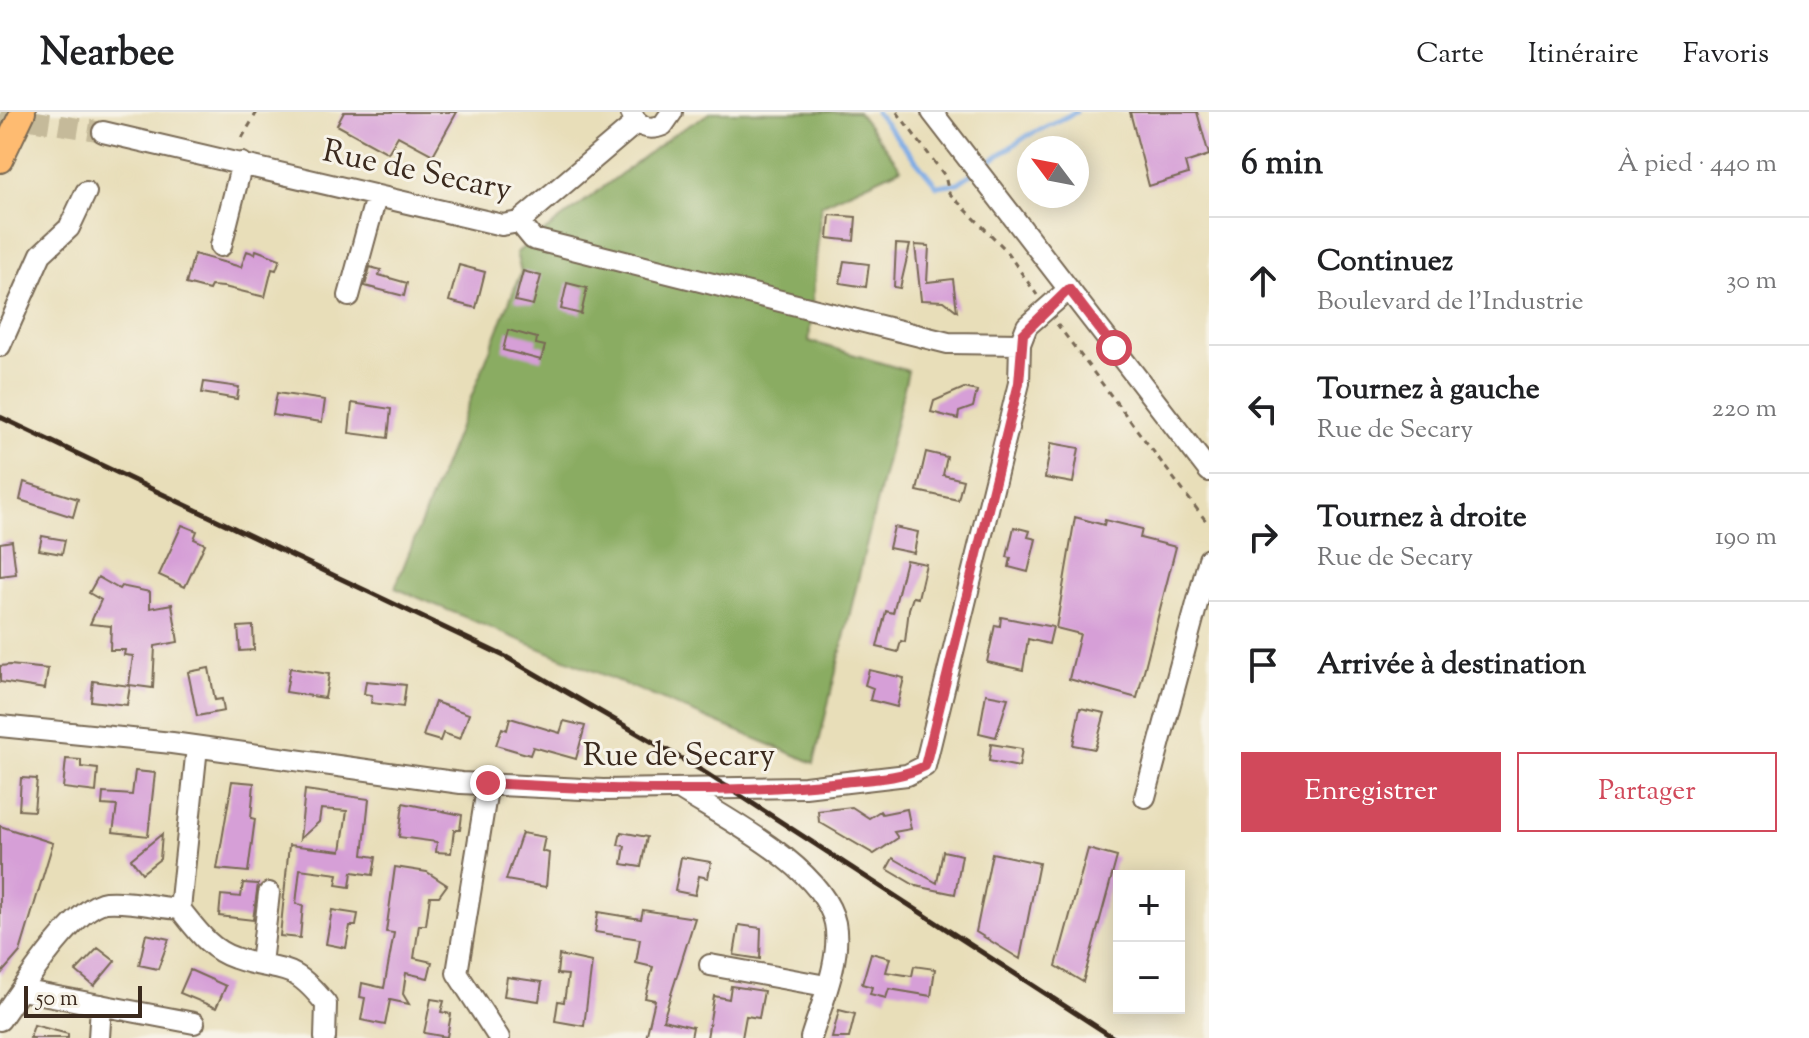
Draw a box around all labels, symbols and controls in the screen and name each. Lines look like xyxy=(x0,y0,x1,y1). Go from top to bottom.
text: Nearbee xyxy=(40,28,175,82)
text: Carte xyxy=(1416,35,1484,75)
text: Itinéraire xyxy=(1528,35,1639,75)
text: Favoris xyxy=(1683,35,1769,75)
street label: Rue de Secary xyxy=(318,130,516,215)
north arrow xyxy=(1017,136,1089,208)
text: 6 min xyxy=(1241,140,1323,189)
text: À pied · 440 m xyxy=(1617,146,1777,183)
text: Continuez xyxy=(1317,241,1453,284)
icon: ahead xyxy=(1241,259,1285,303)
text: 30 m xyxy=(1726,263,1777,300)
text: Boulevard de l'Industrie xyxy=(1317,284,1584,321)
route start xyxy=(1096,330,1132,366)
text: Tournez à gauche xyxy=(1317,369,1540,412)
icon: left xyxy=(1241,387,1285,431)
text: 220 m xyxy=(1712,391,1777,428)
text: Rue de Secary xyxy=(1317,412,1473,449)
text: Tournez à droite xyxy=(1317,497,1527,540)
icon: right xyxy=(1241,515,1285,559)
text: 190 m xyxy=(1715,519,1777,556)
text: Rue de Secary xyxy=(1317,540,1473,577)
icon: arrive xyxy=(1241,643,1285,687)
text: Arrivée à destination xyxy=(1317,644,1586,687)
street label: Rue de Secary xyxy=(583,734,775,780)
button: Enregistrer xyxy=(1241,752,1501,832)
button: Partager xyxy=(1517,752,1777,832)
route end xyxy=(470,765,506,801)
map controls xyxy=(1113,870,1185,1014)
button: + xyxy=(1113,870,1185,942)
button: − xyxy=(1113,942,1185,1014)
scale bar xyxy=(24,982,142,1018)
text: 50 m xyxy=(36,984,78,1016)

